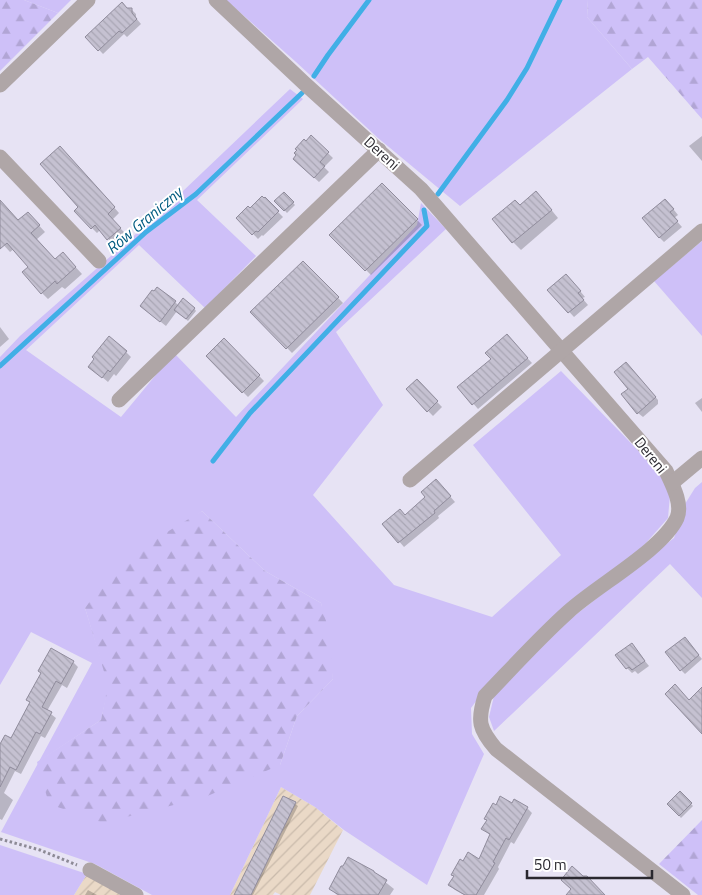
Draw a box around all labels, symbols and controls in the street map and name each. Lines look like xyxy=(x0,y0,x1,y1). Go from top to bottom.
street label: Dereni xyxy=(359,131,405,175)
water label: Rów Graniczny xyxy=(100,180,189,259)
street label: Dereni xyxy=(629,432,673,478)
scale bar xyxy=(527,848,652,880)
text: 50 m xyxy=(534,853,567,876)

